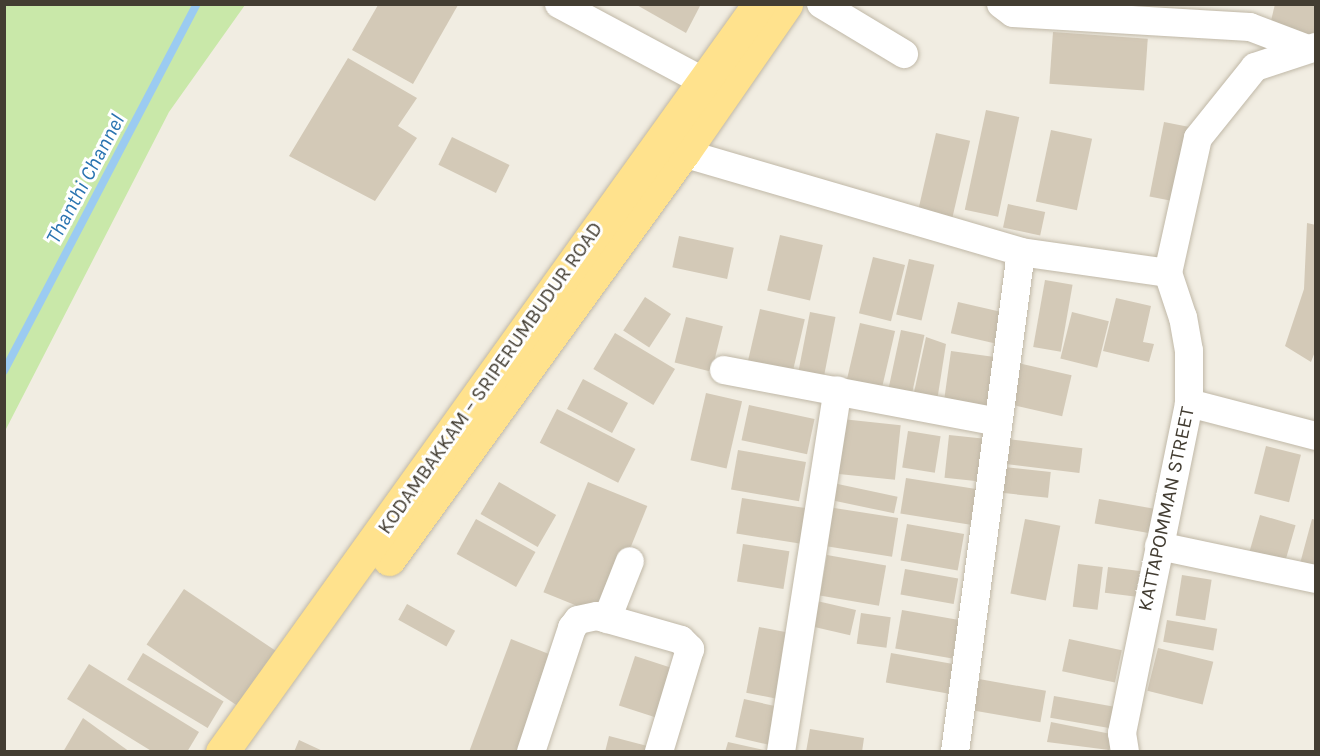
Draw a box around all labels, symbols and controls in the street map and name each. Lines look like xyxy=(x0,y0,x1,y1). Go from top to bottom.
water label: Thanthi Channel xyxy=(40,110,130,248)
street label: KODAMBAKKAM – SRIPERUMBUDUR ROAD xyxy=(373,217,607,539)
street label: KATTAPOMMAN STREET xyxy=(1133,405,1199,613)

